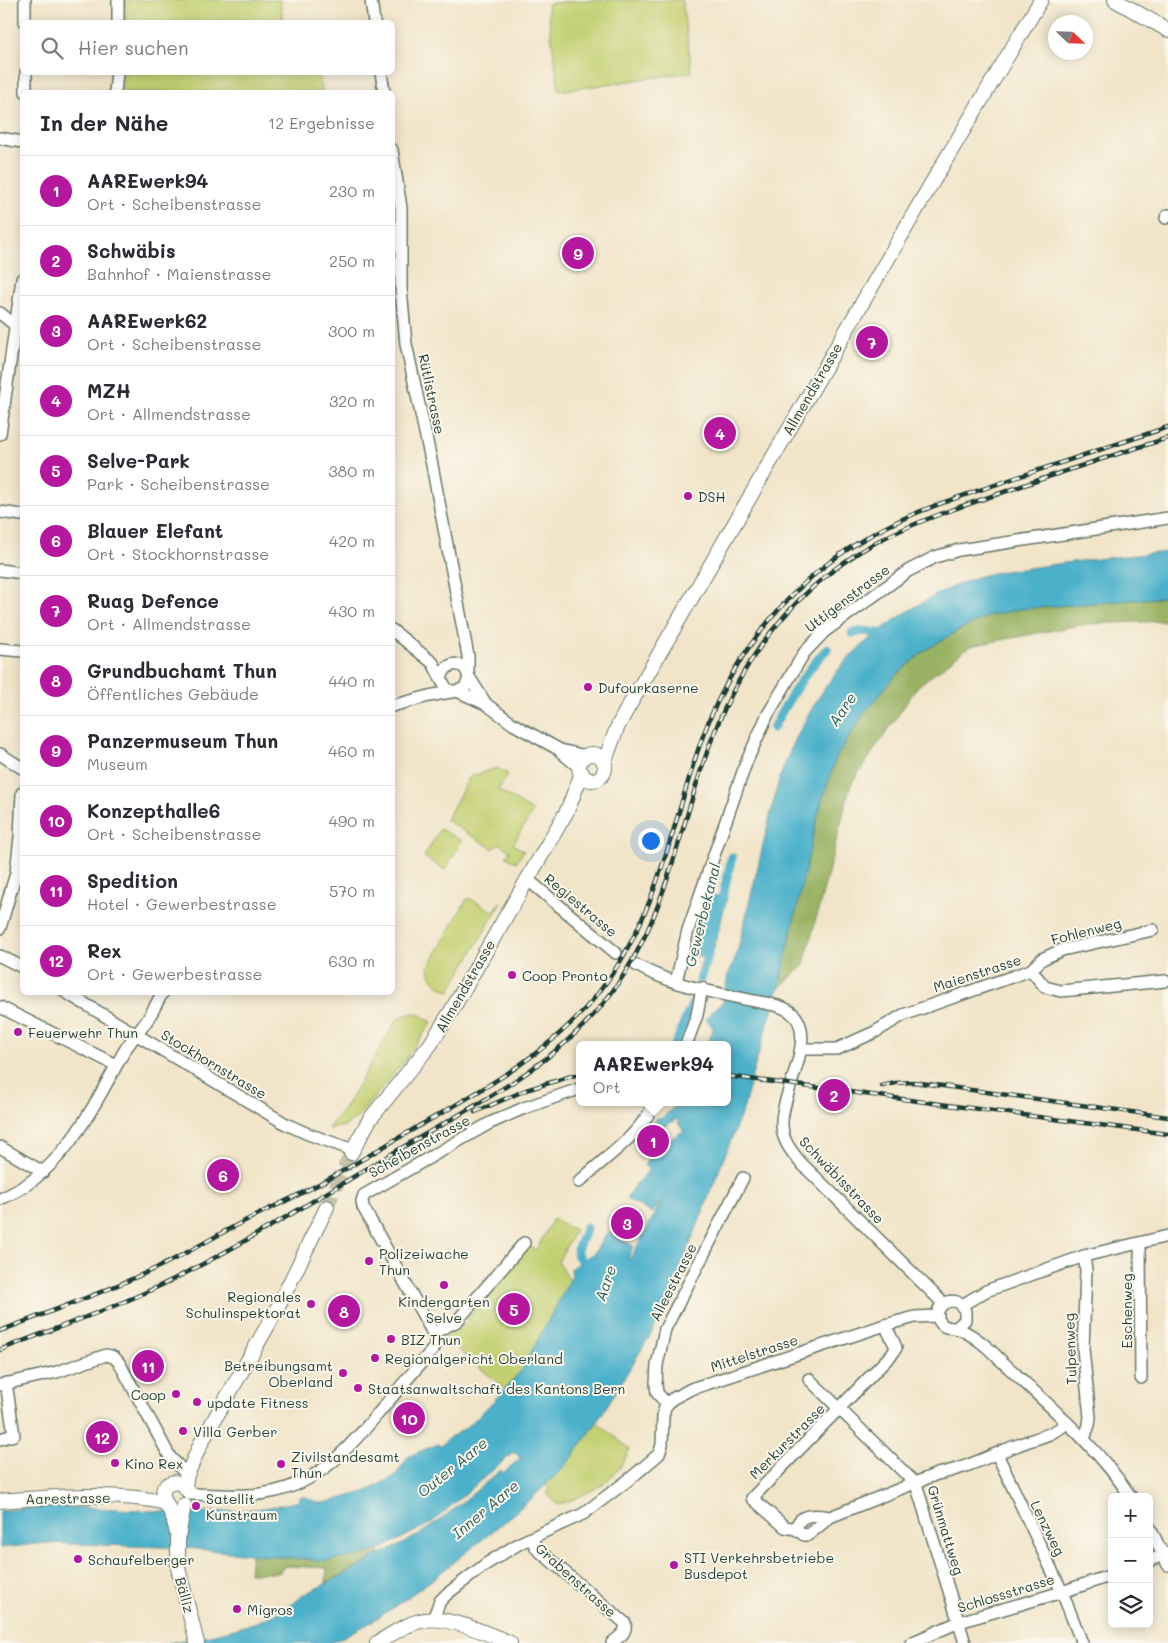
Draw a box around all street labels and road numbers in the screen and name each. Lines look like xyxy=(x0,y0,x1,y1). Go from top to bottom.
street label: Allmendstrasse xyxy=(778,339,846,439)
street label: Rütlistrasse xyxy=(414,352,450,436)
street label: Uttigenstrasse xyxy=(801,560,893,636)
street label: Regiestrasse xyxy=(541,869,621,941)
street label: Fohlenweg xyxy=(1049,913,1123,949)
street label: Allmendstrasse xyxy=(431,936,499,1036)
street label: Maienstrasse xyxy=(931,950,1023,996)
street label: Stockhornstrasse xyxy=(158,1025,270,1103)
street label: Scheibenstrasse xyxy=(365,1110,473,1182)
street label: Schwäbisstrasse xyxy=(795,1132,889,1228)
street label: Alleestrasse xyxy=(645,1240,701,1324)
street label: Eschenweg xyxy=(1117,1273,1136,1349)
street label: Tulpenweg xyxy=(1059,1313,1081,1385)
street label: Mittelstrasse xyxy=(708,1330,800,1376)
street label: Merkurstrasse xyxy=(745,1399,829,1483)
street label: Grünmattweg xyxy=(923,1483,969,1577)
street label: Aarestrasse xyxy=(25,1488,111,1508)
street label: Lenzweg xyxy=(1026,1497,1070,1559)
street label: Grabenstrasse xyxy=(532,1539,620,1621)
street label: Schlossstrasse xyxy=(955,1569,1057,1617)
street label: Bälliz xyxy=(171,1575,199,1615)

